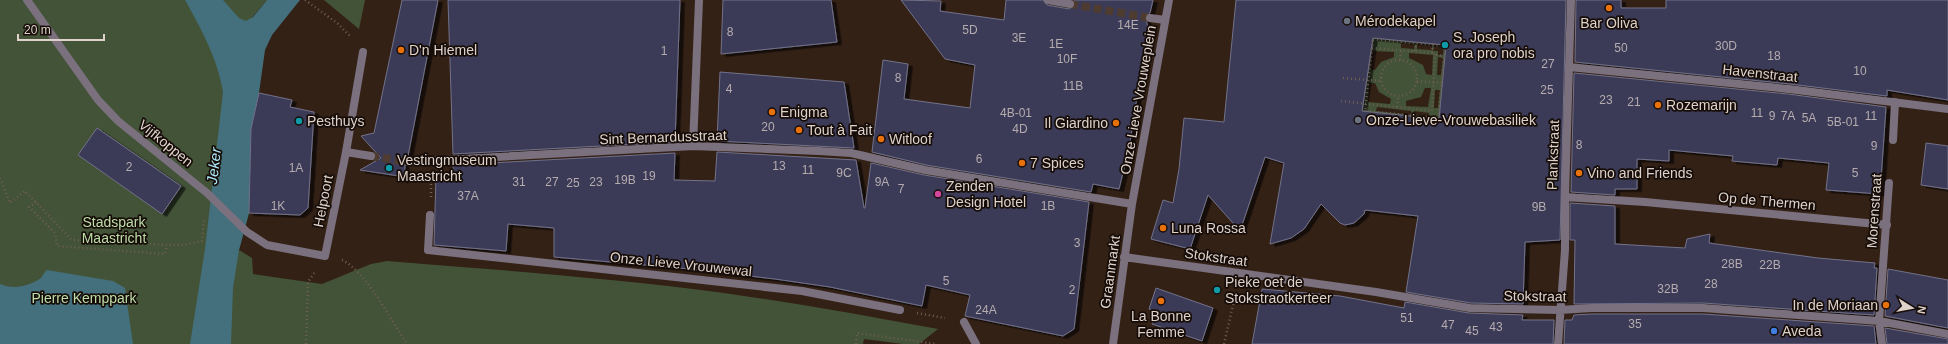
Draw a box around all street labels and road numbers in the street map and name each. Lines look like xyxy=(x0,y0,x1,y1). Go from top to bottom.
street label: Onze Lieve Vrouweplein xyxy=(1117,24,1159,176)
street label: Havenstraat xyxy=(1722,61,1798,85)
street label: Vijfkoppen xyxy=(136,116,196,170)
street label: Plankstraat xyxy=(1544,120,1562,190)
street label: Sint Bernardusstraat xyxy=(599,127,727,147)
street label: Helpoort xyxy=(310,173,336,229)
street label: Morenstraat xyxy=(1863,173,1885,249)
street label: Op de Thermen xyxy=(1718,189,1816,213)
street label: Graanmarkt xyxy=(1097,234,1123,310)
street label: Stokstraat xyxy=(1184,245,1248,269)
street label: Onze Lieve Vrouwewal xyxy=(609,249,753,279)
street label: Stokstraat xyxy=(1503,287,1567,305)

